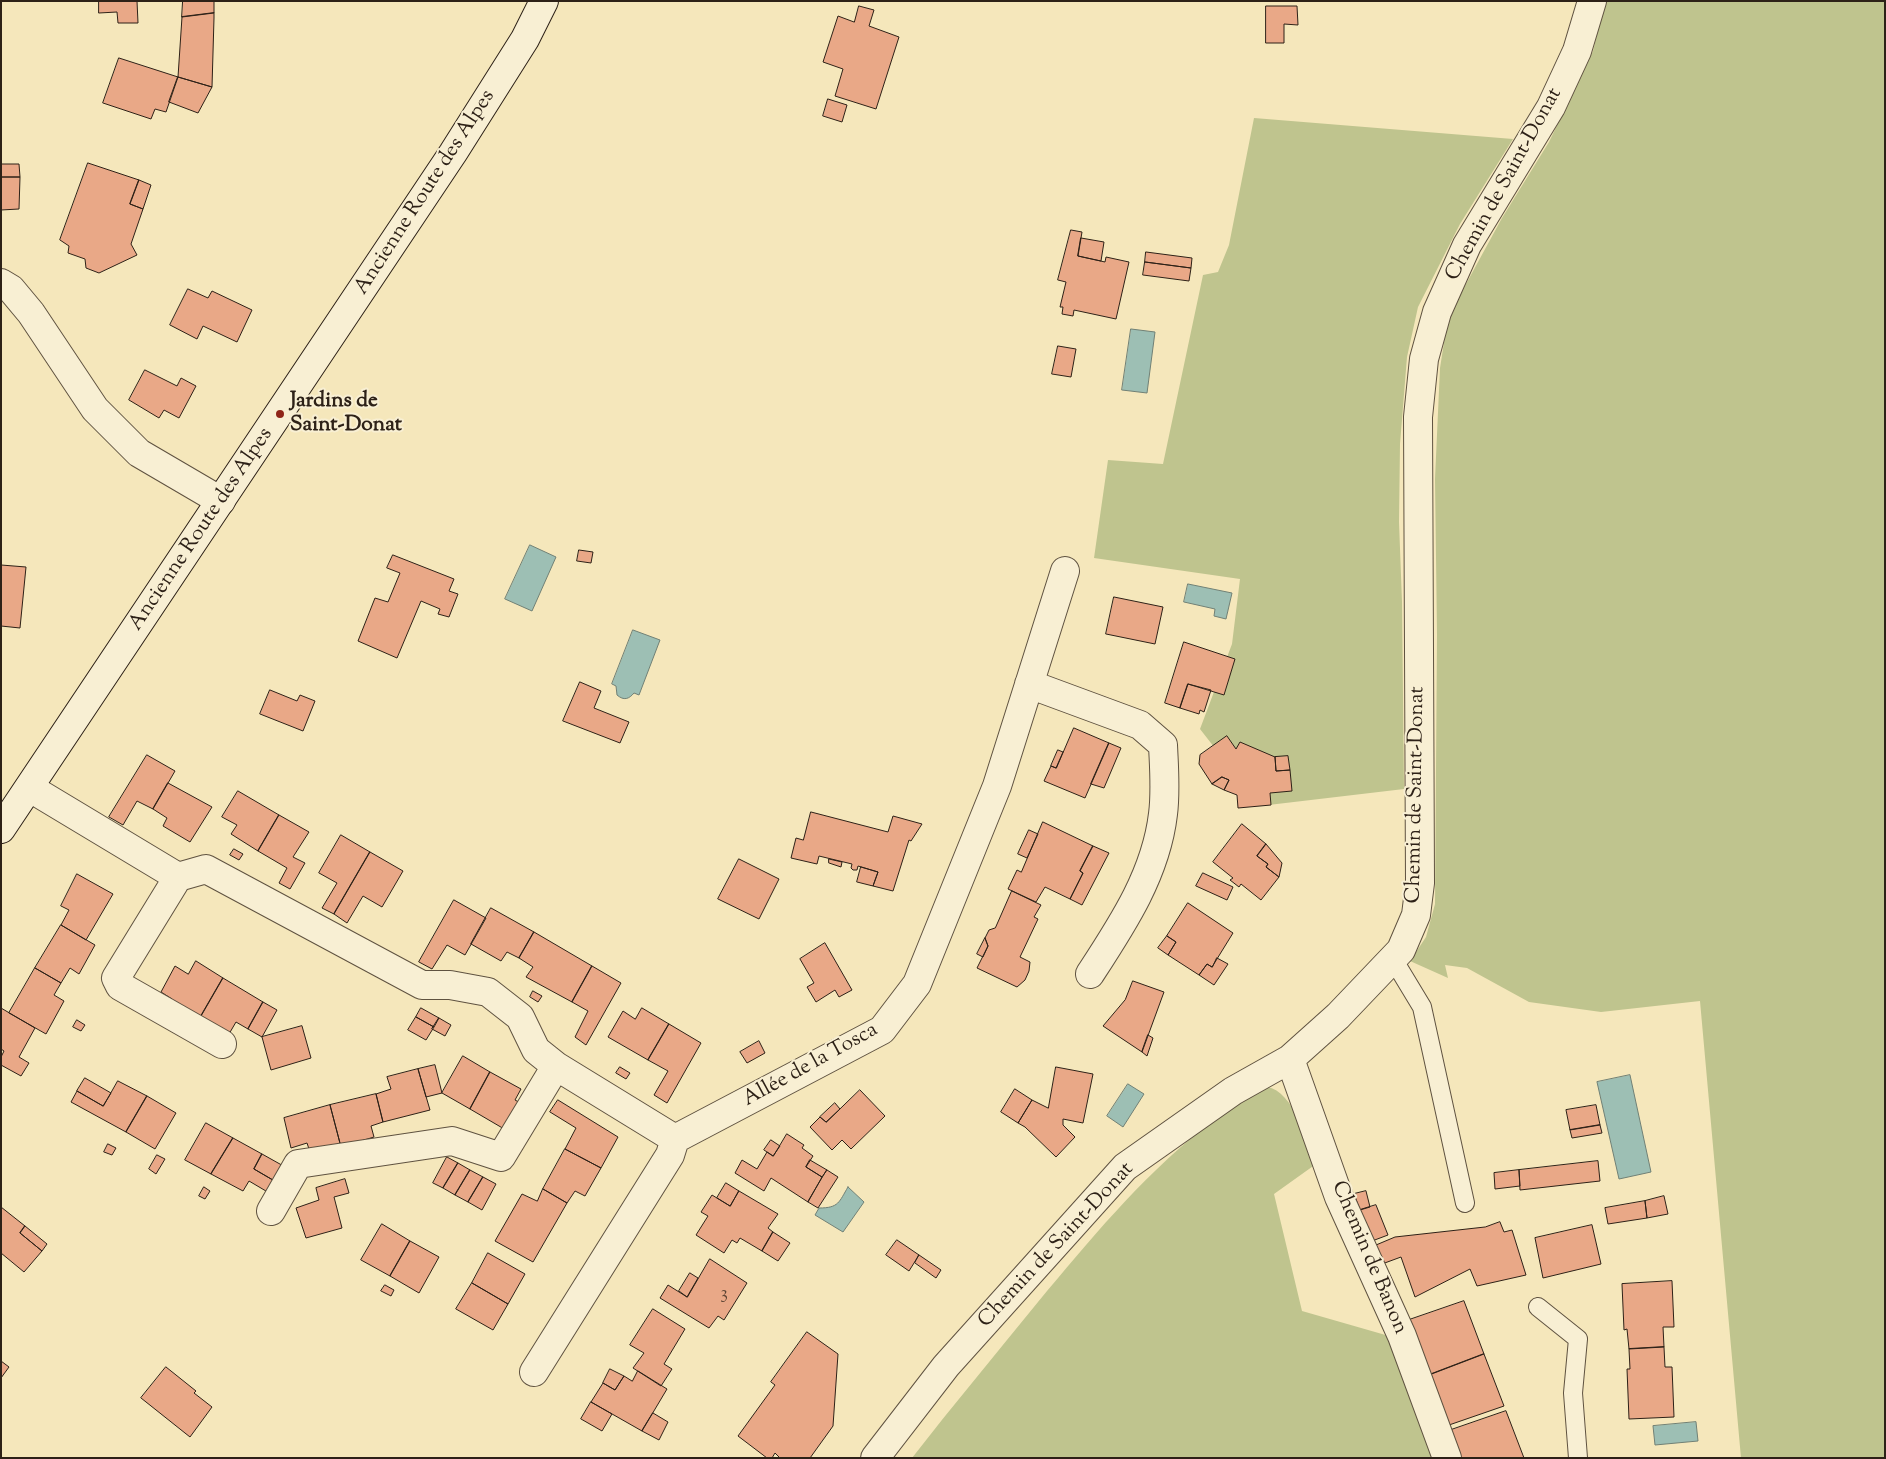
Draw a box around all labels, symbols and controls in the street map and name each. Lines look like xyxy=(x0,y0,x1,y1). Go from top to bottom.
street label: Chemin de Saint-Donat xyxy=(1441,84,1569,286)
street label: Ancienne Route des Alpes xyxy=(350,86,502,300)
place label: Jardins de Saint-Donat xyxy=(290,389,402,439)
marker: Jardins de Saint-Donat xyxy=(274,408,286,420)
street label: Ancienne Route des Alpes xyxy=(125,424,279,636)
street label: Chemin de Saint-Donat xyxy=(1403,686,1431,904)
street label: Allée de la Tosca xyxy=(739,1019,883,1113)
street label: Chemin de Saint-Donat xyxy=(974,1158,1140,1334)
street label: Chemin de Banon xyxy=(1324,1178,1412,1338)
house number: 3 xyxy=(720,1284,728,1306)

